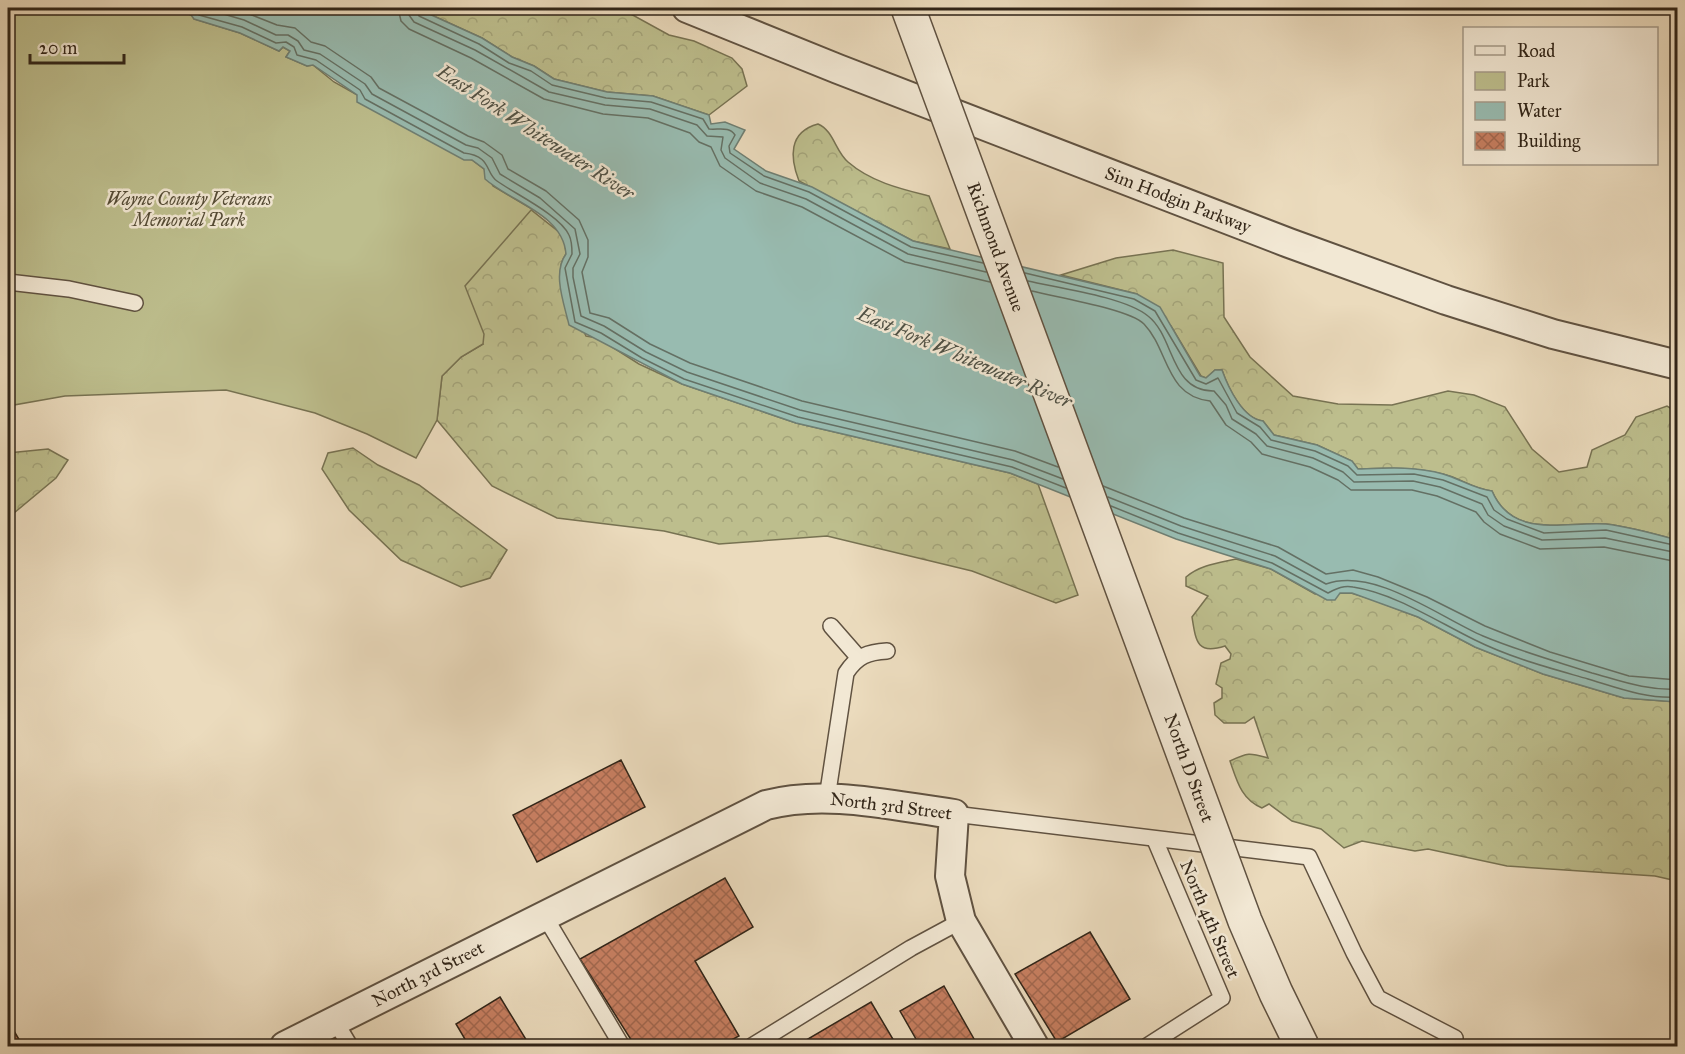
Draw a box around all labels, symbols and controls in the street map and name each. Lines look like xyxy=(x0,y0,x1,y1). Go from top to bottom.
scale bar xyxy=(30,27,124,65)
legend xyxy=(1463,27,1658,165)
text: 20 m xyxy=(39,37,77,59)
text: Road xyxy=(1517,40,1555,62)
water label: East Fork Whitewater River xyxy=(432,59,641,206)
text: Park xyxy=(1517,70,1550,92)
text: Water xyxy=(1517,100,1562,122)
text: Building xyxy=(1517,130,1581,153)
street label: Sim Hodgin Parkway xyxy=(1101,162,1255,239)
street label: Richmond Avenue xyxy=(962,179,1030,315)
park label: Wayne County Veterans Memorial Park xyxy=(107,188,272,231)
water label: East Fork Whitewater River xyxy=(853,301,1077,414)
street label: North D Street xyxy=(1159,711,1219,826)
street label: North 3rd Street xyxy=(829,788,954,824)
street label: North 4th Street xyxy=(1175,857,1245,982)
street label: North 3rd Street xyxy=(368,936,488,1012)

